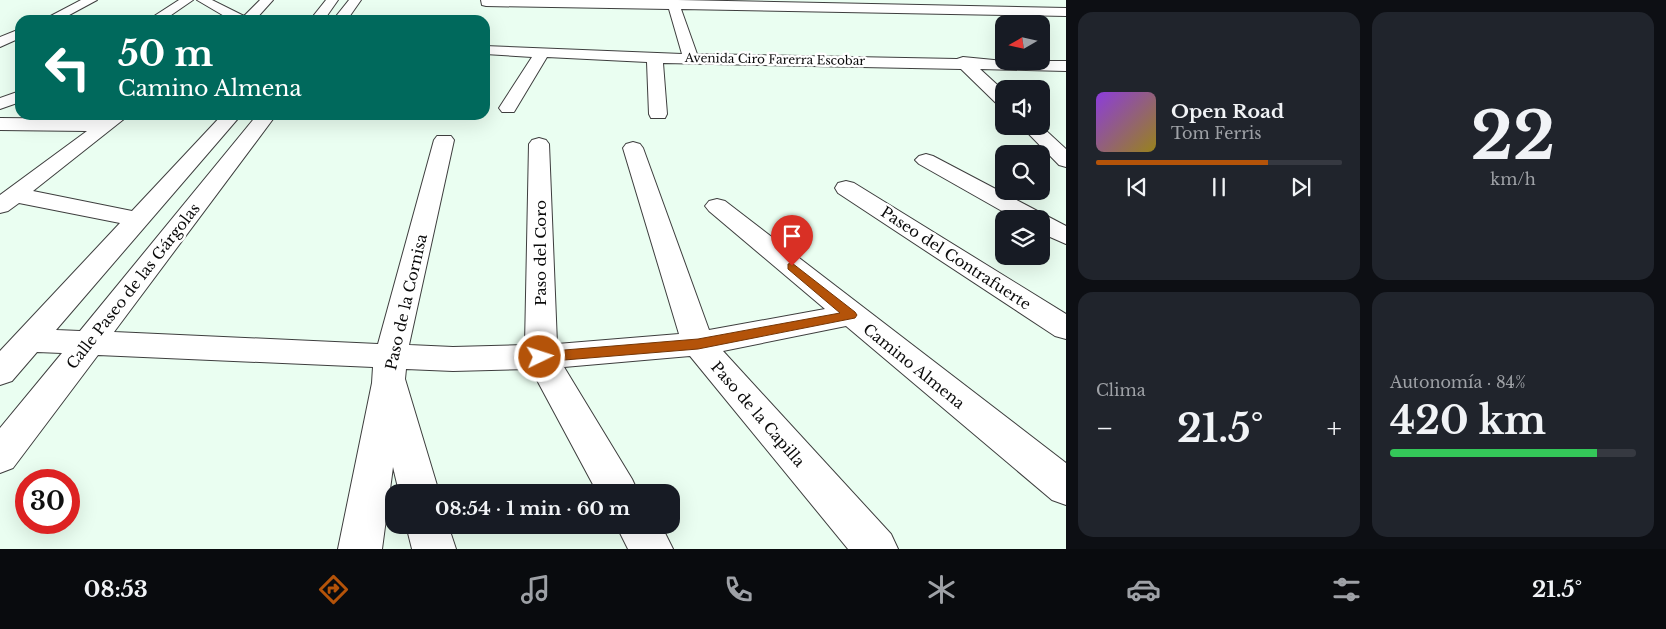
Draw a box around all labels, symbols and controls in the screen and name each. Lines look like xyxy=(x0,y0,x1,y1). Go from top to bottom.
north arrow xyxy=(995,15,1050,70)
map controls xyxy=(995,15,1050,265)
text: 50 m xyxy=(118,32,213,75)
icon: left xyxy=(35,35,100,100)
street label: Avenida Ciro Farerra Escobar xyxy=(684,50,866,68)
text: Camino Almena xyxy=(118,75,302,102)
button: sound xyxy=(995,80,1050,135)
text: 22 xyxy=(1471,96,1555,177)
text: Open Road xyxy=(1171,100,1284,123)
text: Tom Ferris xyxy=(1171,123,1262,143)
button: search xyxy=(995,145,1050,200)
text: km/h xyxy=(1490,169,1536,189)
icon: previous xyxy=(1123,173,1151,201)
icon: pause xyxy=(1205,173,1233,201)
icon: next xyxy=(1287,173,1315,201)
street label: Calle Paseo de las Gárgolas xyxy=(62,199,204,373)
street label: Paso del Coro xyxy=(531,200,550,306)
street label: Paseo del Contrafuerte xyxy=(877,202,1035,314)
button: layers xyxy=(995,210,1050,265)
pin xyxy=(771,215,813,266)
icon: arrive xyxy=(778,222,806,250)
street label: Paso de la Cornisa xyxy=(381,231,431,372)
street label: Camino Almena xyxy=(859,319,969,413)
position arrow xyxy=(513,330,565,382)
street label: Paso de la Capilla xyxy=(707,357,809,471)
text: Autonomía · 84% xyxy=(1390,372,1526,392)
text: Clima xyxy=(1096,380,1146,400)
text: 420 km xyxy=(1390,397,1546,444)
text: 21.5° xyxy=(1177,405,1263,452)
text: − xyxy=(1096,411,1114,446)
text: + xyxy=(1327,411,1342,446)
speed limit sign: 30 xyxy=(15,469,80,534)
text: 08:54 · 1 min · 60 m xyxy=(435,497,630,520)
icon: directions xyxy=(316,572,351,607)
icon: music xyxy=(518,572,553,607)
icon: phone xyxy=(721,572,756,607)
icon: climate xyxy=(924,572,959,607)
icon: car xyxy=(1126,572,1161,607)
icon: filters xyxy=(1329,572,1364,607)
text: 08:53 xyxy=(84,576,148,603)
text: 21.5° xyxy=(1532,576,1582,603)

